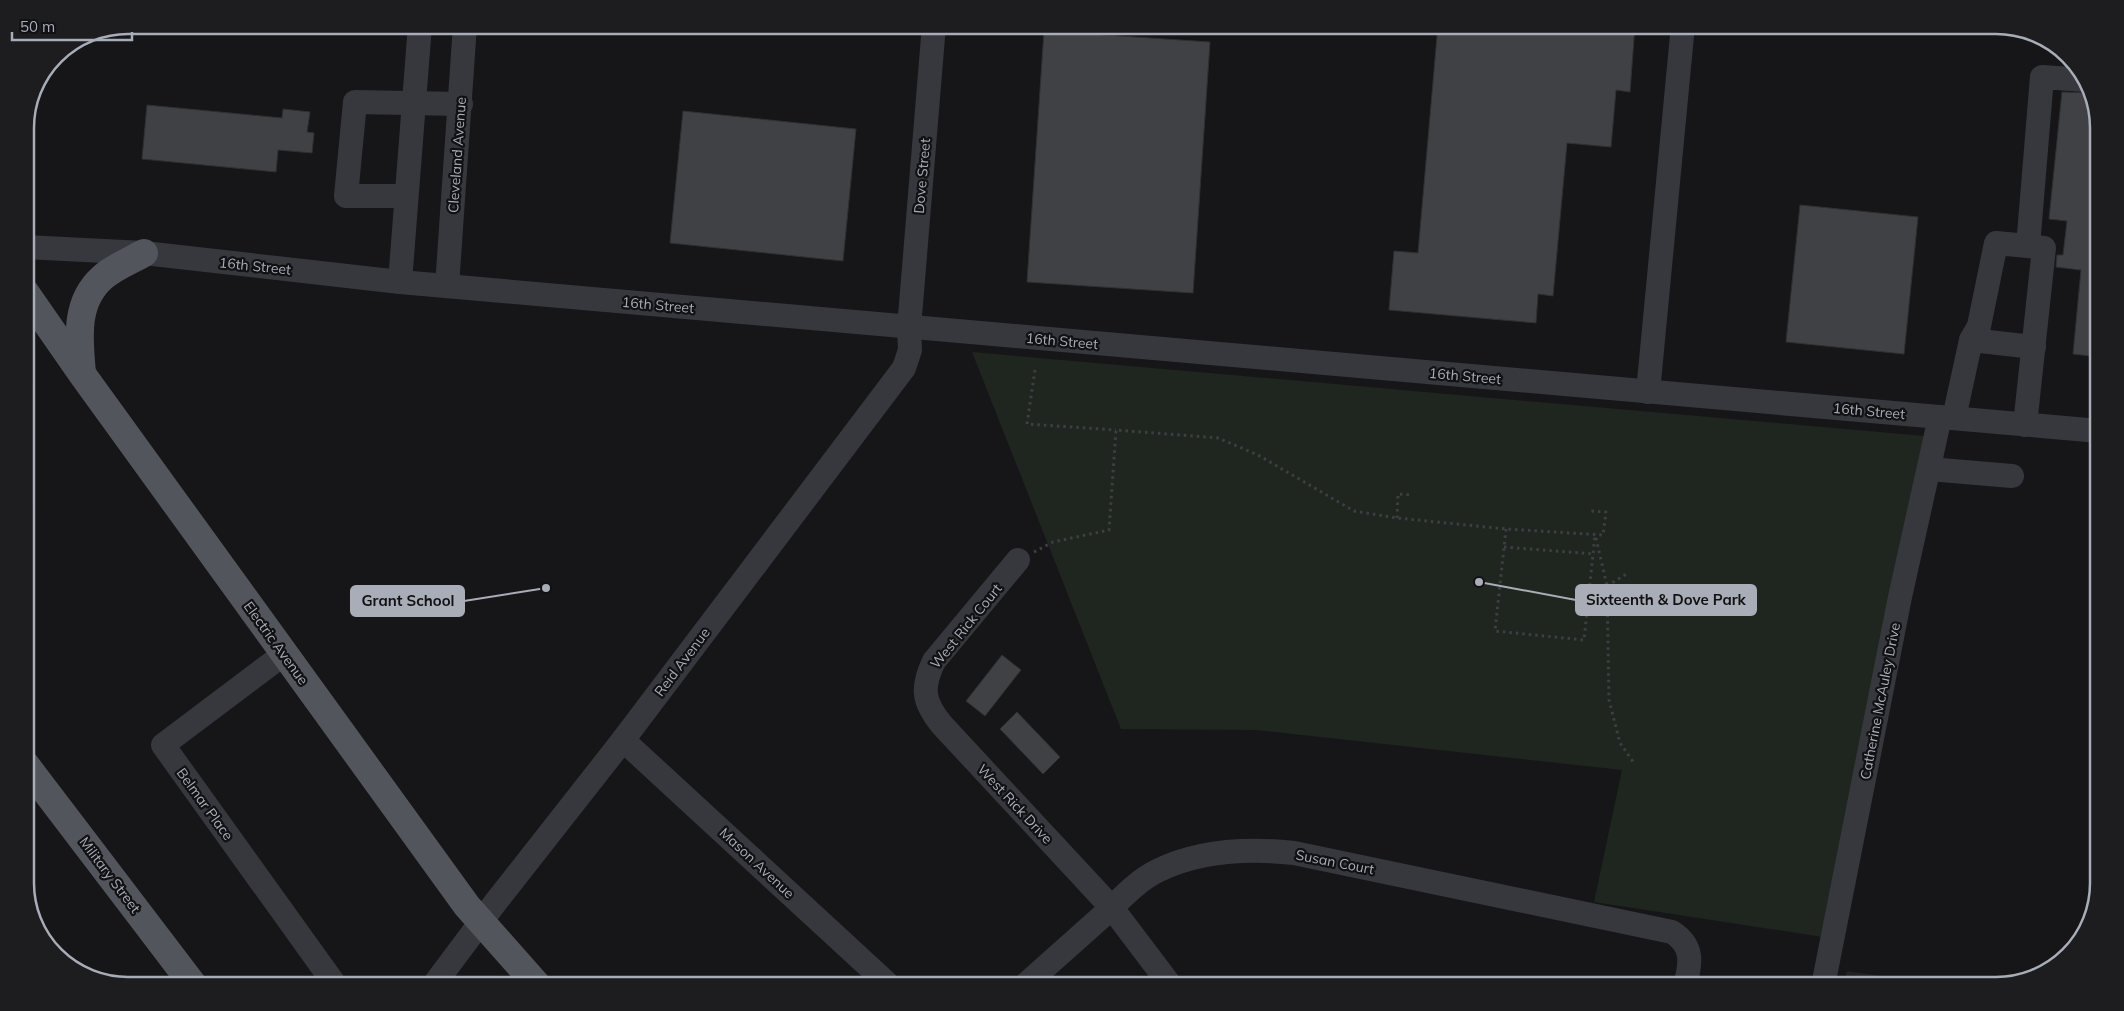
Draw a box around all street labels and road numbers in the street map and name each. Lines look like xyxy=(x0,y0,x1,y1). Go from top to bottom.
street label: Cleveland Avenue xyxy=(444,96,470,214)
street label: Dove Street xyxy=(910,137,934,214)
street label: 16th Street xyxy=(218,253,292,279)
street label: 16th Street xyxy=(621,293,695,317)
street label: 16th Street xyxy=(1025,329,1099,353)
street label: 16th Street xyxy=(1428,364,1502,388)
street label: 16th Street xyxy=(1832,399,1906,423)
street label: West Rick Court xyxy=(926,580,1006,672)
street label: Electric Avenue xyxy=(240,598,312,688)
street label: Catherine McAuley Drive xyxy=(1856,621,1904,781)
street label: Reid Avenue xyxy=(650,624,714,700)
street label: West Rick Drive xyxy=(973,760,1057,848)
street label: Belmar Place xyxy=(173,764,237,844)
street label: Mason Avenue xyxy=(716,824,798,902)
street label: Military Street xyxy=(76,833,145,917)
street label: Susan Court xyxy=(1294,846,1376,878)

